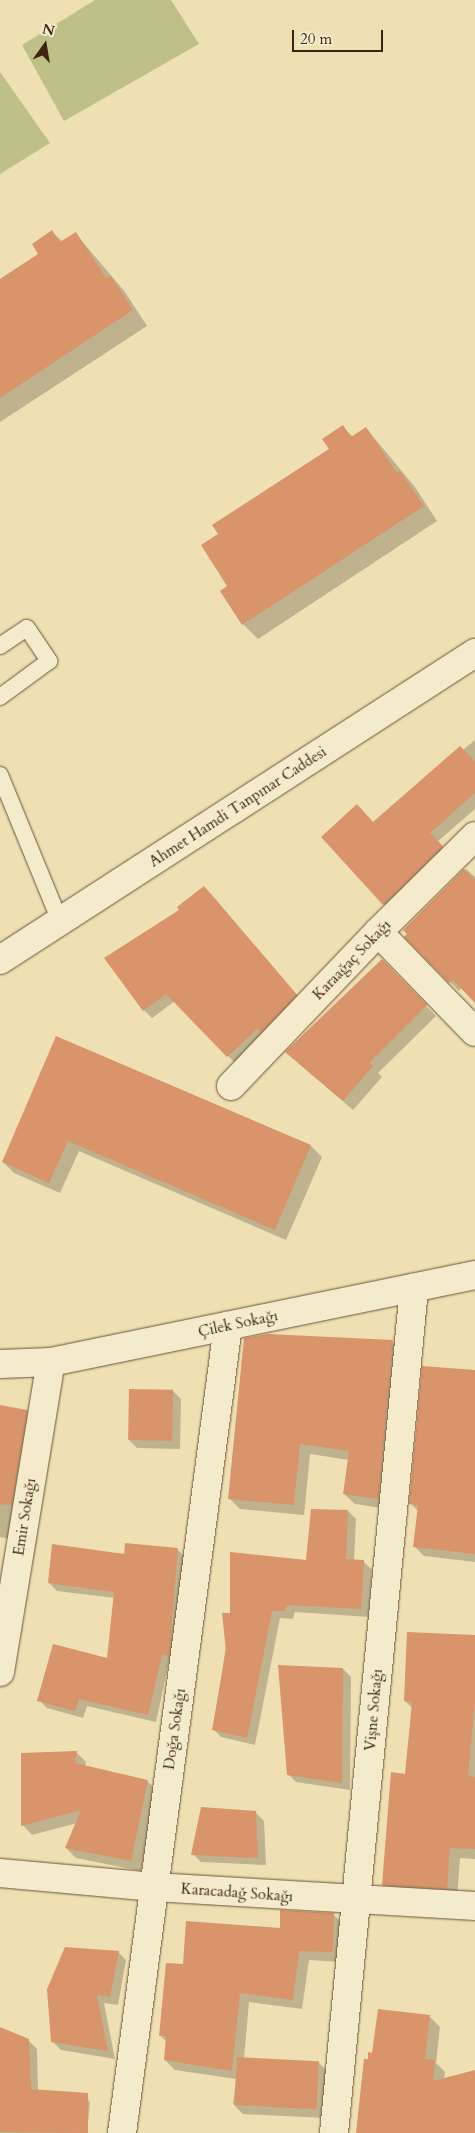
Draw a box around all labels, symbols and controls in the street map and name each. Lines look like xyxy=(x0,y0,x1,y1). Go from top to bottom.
text: N xyxy=(40,19,57,41)
north arrow xyxy=(20,20,70,70)
scale bar xyxy=(295,20,386,52)
text: 20 m xyxy=(300,29,332,49)
street label: Ahmet Hamdi Tanpınar Caddesi xyxy=(146,743,330,871)
street label: Karaağaç Sokağı xyxy=(309,916,395,1004)
street label: Çilek Sokağı xyxy=(196,1307,280,1341)
street label: Emir Sokağı xyxy=(10,1477,40,1557)
street label: Vişne Sokağı xyxy=(361,1668,387,1752)
street label: Doğa Sokağı xyxy=(160,1687,190,1771)
street label: Karacadağ Sokağı xyxy=(180,1880,294,1906)

